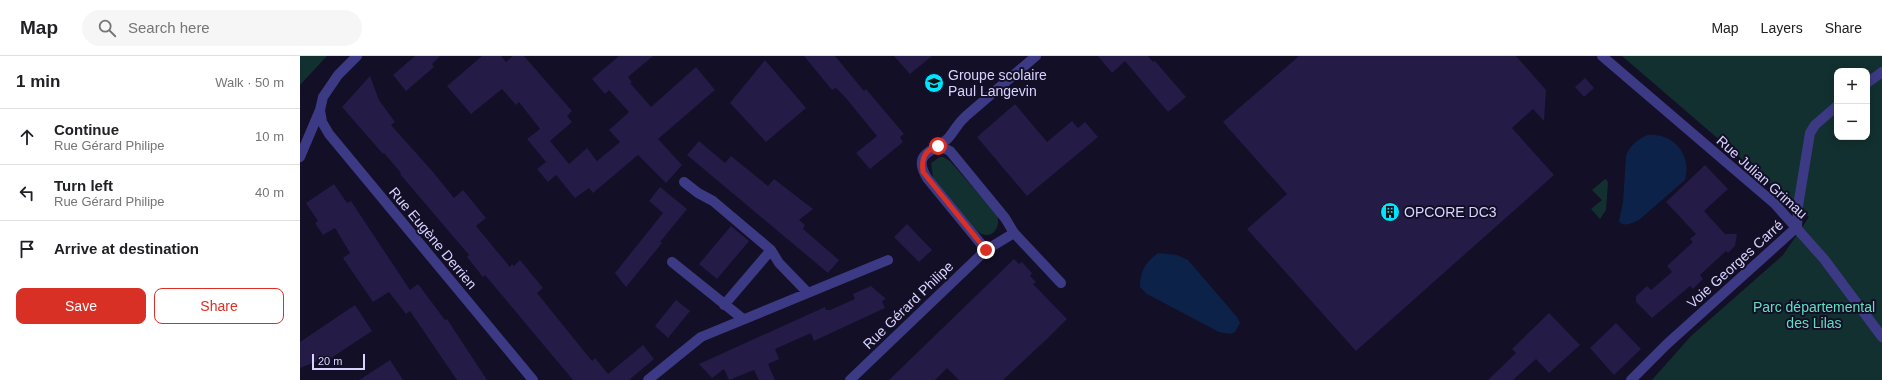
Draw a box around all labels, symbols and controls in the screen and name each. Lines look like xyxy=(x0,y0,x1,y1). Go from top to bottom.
search box xyxy=(82,10,362,46)
text: Map xyxy=(20,17,58,38)
icon: search xyxy=(96,17,118,39)
text: Search here xyxy=(128,19,210,36)
text: Map xyxy=(1711,20,1739,36)
text: Layers xyxy=(1761,20,1803,36)
text: Share xyxy=(1825,20,1862,36)
place label: Groupe scolaire Paul Langevin xyxy=(948,67,1047,99)
map controls xyxy=(1834,68,1870,140)
button: + xyxy=(1834,68,1870,104)
text: 1 min xyxy=(16,72,60,91)
school or university icon: Groupe scolaire Paul Langevin xyxy=(923,72,945,94)
text: Walk · 50 m xyxy=(215,75,284,90)
button: − xyxy=(1834,104,1870,140)
text: Continue xyxy=(54,121,119,138)
icon: ahead xyxy=(16,126,38,148)
text: 10 m xyxy=(255,129,284,144)
street label: Rue Julian Grimau xyxy=(1714,132,1810,222)
route start xyxy=(929,137,947,155)
text: Rue Gérard Philipe xyxy=(54,138,165,153)
text: Turn left xyxy=(54,177,113,194)
icon: left xyxy=(16,182,38,204)
street label: Rue Eugène Derrien xyxy=(386,184,480,292)
text: 40 m xyxy=(255,185,284,200)
text: Rue Gérard Philipe xyxy=(54,194,165,209)
building icon: OPCORE DC3 xyxy=(1379,201,1401,223)
place label: OPCORE DC3 xyxy=(1404,204,1497,220)
street label: Voie Georges Carré xyxy=(1684,217,1786,311)
icon: arrive xyxy=(16,238,38,260)
text: Arrive at destination xyxy=(54,240,199,257)
route end xyxy=(977,241,995,259)
street label: Rue Gérard Philipe xyxy=(860,258,957,352)
button: Save xyxy=(16,288,146,324)
button: Share xyxy=(154,288,284,324)
park label: Parc départemental des Lilas xyxy=(1753,299,1875,331)
scale bar xyxy=(312,352,365,371)
text: 20 m xyxy=(318,355,342,367)

